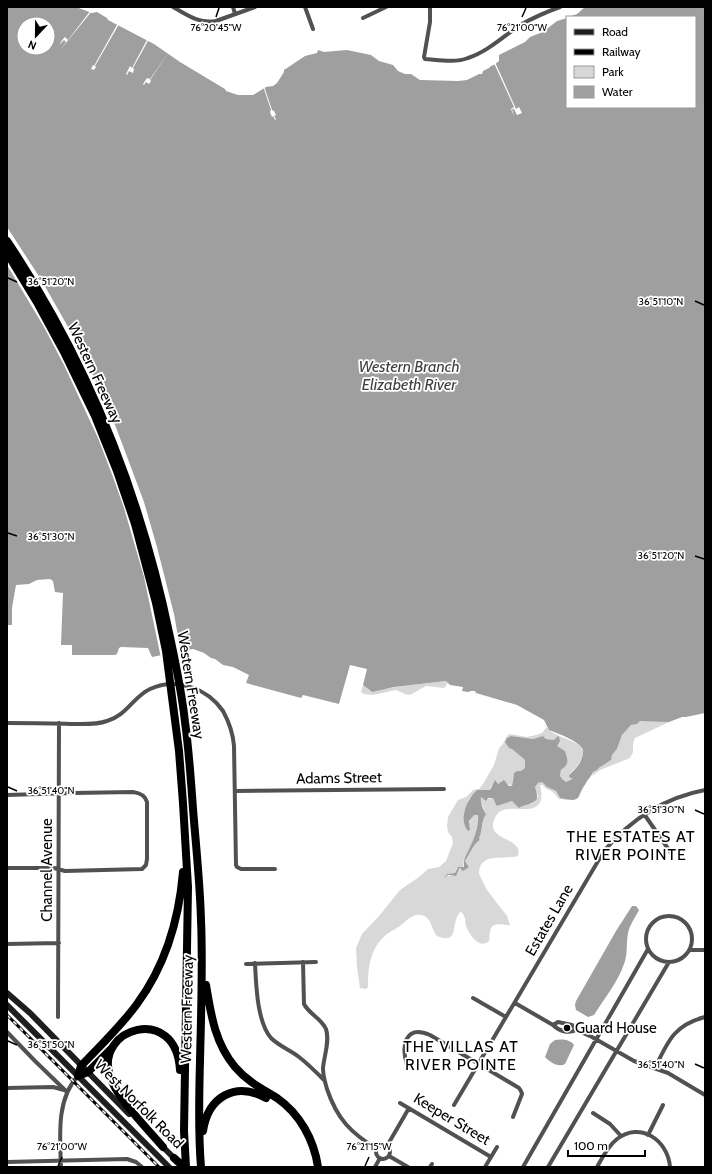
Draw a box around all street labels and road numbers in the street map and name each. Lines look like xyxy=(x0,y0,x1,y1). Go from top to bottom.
street label: Western Freeway xyxy=(64,320,126,427)
street label: Western Freeway xyxy=(174,630,208,741)
street label: Adams Street xyxy=(296,768,382,788)
street label: Channel Avenue xyxy=(38,818,56,922)
street label: Estates Lane xyxy=(521,881,577,959)
street label: Western Freeway xyxy=(177,954,197,1064)
street label: West Norfolk Road xyxy=(91,1056,187,1152)
street label: Keeper Street xyxy=(410,1089,494,1149)

